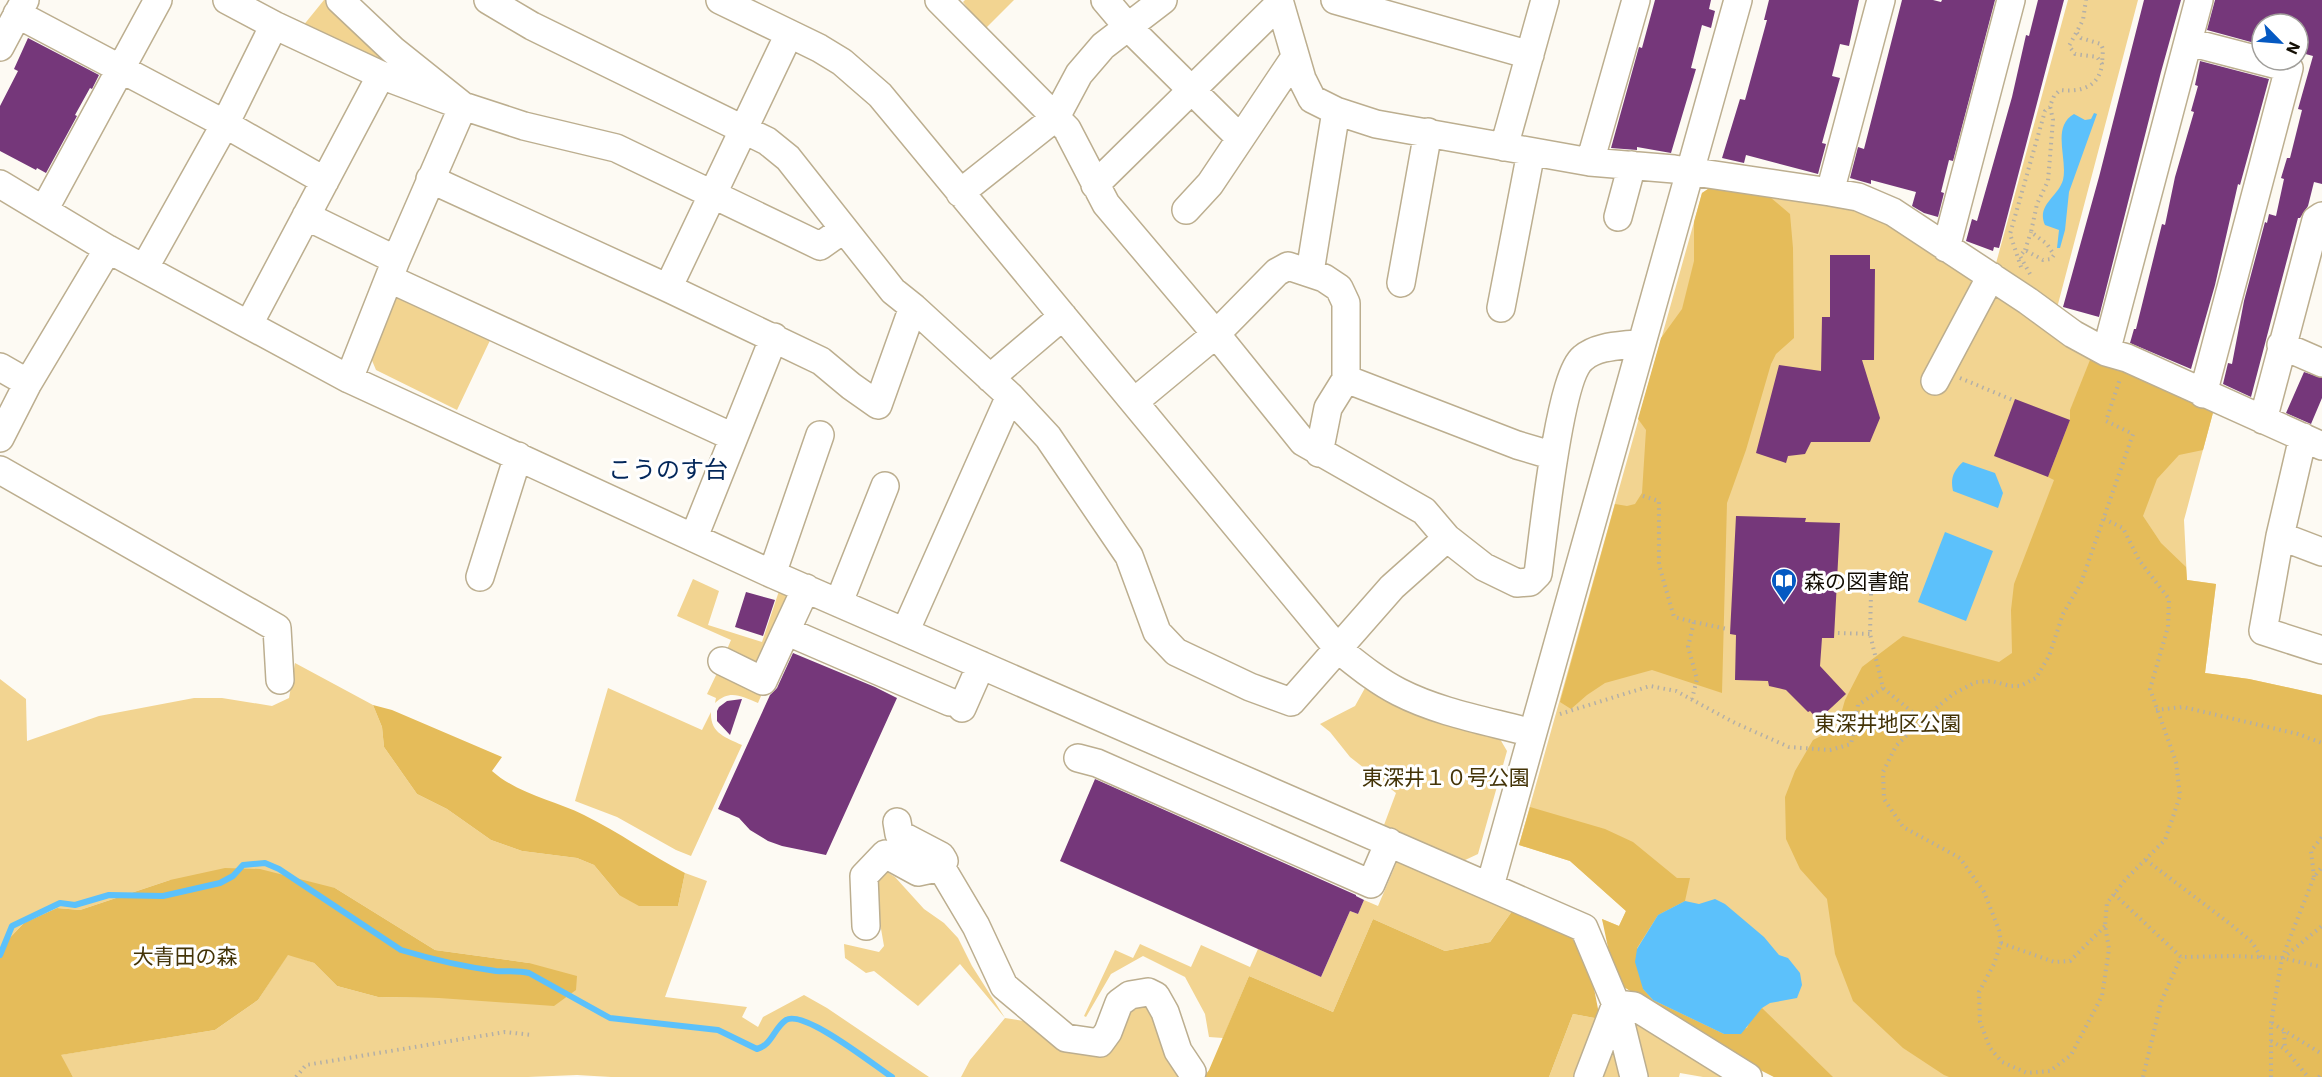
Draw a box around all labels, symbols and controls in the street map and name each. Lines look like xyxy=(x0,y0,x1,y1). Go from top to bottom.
north arrow xyxy=(2250,12,2310,72)
text: N xyxy=(2282,39,2305,58)
district label: こうのす台 xyxy=(608,453,728,485)
library icon: 森の図書館 xyxy=(1769,566,1799,604)
place label: 森の図書館 xyxy=(1804,567,1909,595)
park label: 東深井地区公園 xyxy=(1815,709,1962,737)
park label: 東深井１０号公園 xyxy=(1362,763,1530,791)
park label: 大青田の森 xyxy=(133,942,238,970)

